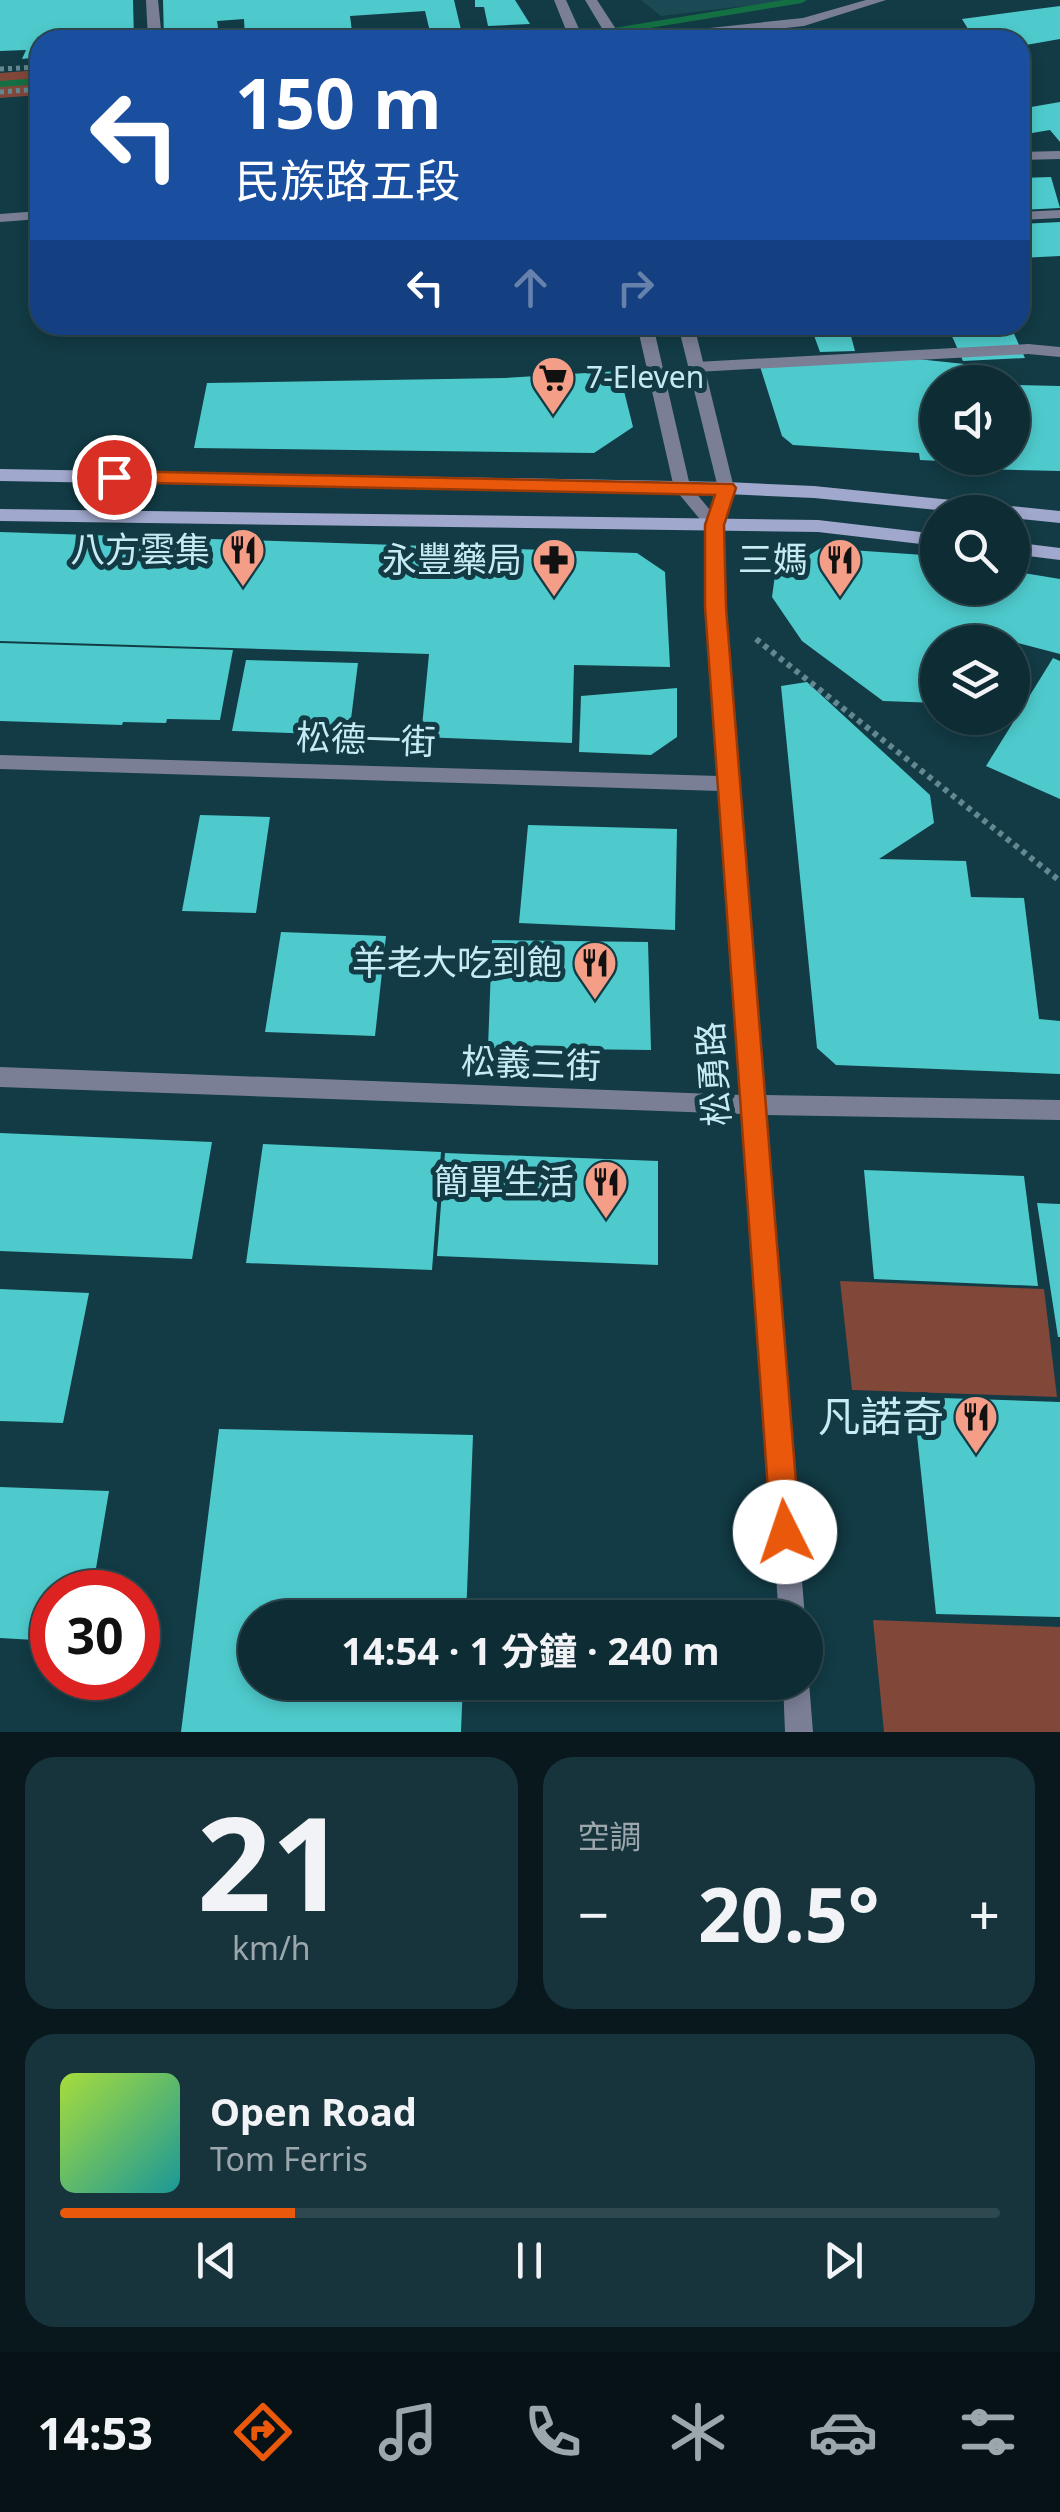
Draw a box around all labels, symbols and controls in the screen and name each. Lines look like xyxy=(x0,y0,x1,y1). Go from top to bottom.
text: 150 m xyxy=(235,54,442,150)
icon: left xyxy=(70,70,200,200)
text: 民族路五段 xyxy=(235,149,460,210)
icon: left xyxy=(398,260,453,315)
icon: ahead xyxy=(503,260,558,315)
icon: right xyxy=(608,260,663,315)
supermarket icon: 7-Eleven xyxy=(530,355,576,416)
place label: 7-Eleven xyxy=(586,356,704,397)
map controls xyxy=(920,365,1030,735)
button: sound xyxy=(920,365,1030,475)
pin xyxy=(72,435,157,520)
icon: arrive xyxy=(87,450,142,505)
button: search xyxy=(920,495,1030,605)
place label: 八方雲集 xyxy=(70,525,210,572)
restaurant icon: 八方雲集 xyxy=(220,527,266,588)
place label: 永豐藥局 xyxy=(382,535,522,582)
place label: 三媽 xyxy=(738,535,808,582)
pharmacy icon: 永豐藥局 xyxy=(531,537,577,598)
restaurant icon: 三媽 xyxy=(817,537,863,598)
button: layers xyxy=(920,625,1030,735)
street label: 松德一街 xyxy=(295,713,437,764)
place label: 羊老大吃到飽 xyxy=(352,938,562,985)
restaurant icon: 羊老大吃到飽 xyxy=(572,940,618,1001)
street label: 松勇路 xyxy=(685,1020,740,1128)
street label: 松義三街 xyxy=(460,1037,602,1088)
place label: 簡單生活 xyxy=(434,1157,574,1204)
restaurant icon: 簡單生活 xyxy=(583,1159,629,1220)
place label: 凡諾奇 xyxy=(818,1387,944,1444)
restaurant icon: 凡諾奇 xyxy=(953,1394,999,1455)
position arrow xyxy=(733,1480,837,1584)
speed limit sign: 30 xyxy=(30,1570,160,1700)
text: 14:54 · 1 分鐘 · 240 m xyxy=(341,1624,720,1676)
text: 21 xyxy=(197,1772,346,1949)
text: 空調 xyxy=(578,1814,642,1857)
text: 20.5° xyxy=(698,1862,880,1964)
text: − xyxy=(578,1876,609,1951)
text: + xyxy=(969,1876,1000,1951)
text: km/h xyxy=(232,1926,311,1969)
text: Open Road xyxy=(210,2085,417,2137)
text: Tom Ferris xyxy=(210,2137,368,2180)
icon: previous xyxy=(189,2233,244,2288)
icon: pause xyxy=(502,2233,557,2288)
icon: next xyxy=(816,2233,871,2288)
icon: directions xyxy=(228,2397,298,2467)
icon: music xyxy=(373,2397,443,2467)
icon: phone xyxy=(518,2397,588,2467)
icon: climate xyxy=(663,2397,733,2467)
icon: car xyxy=(808,2397,878,2467)
icon: filters xyxy=(953,2397,1023,2467)
text: 14:53 xyxy=(37,2402,153,2463)

